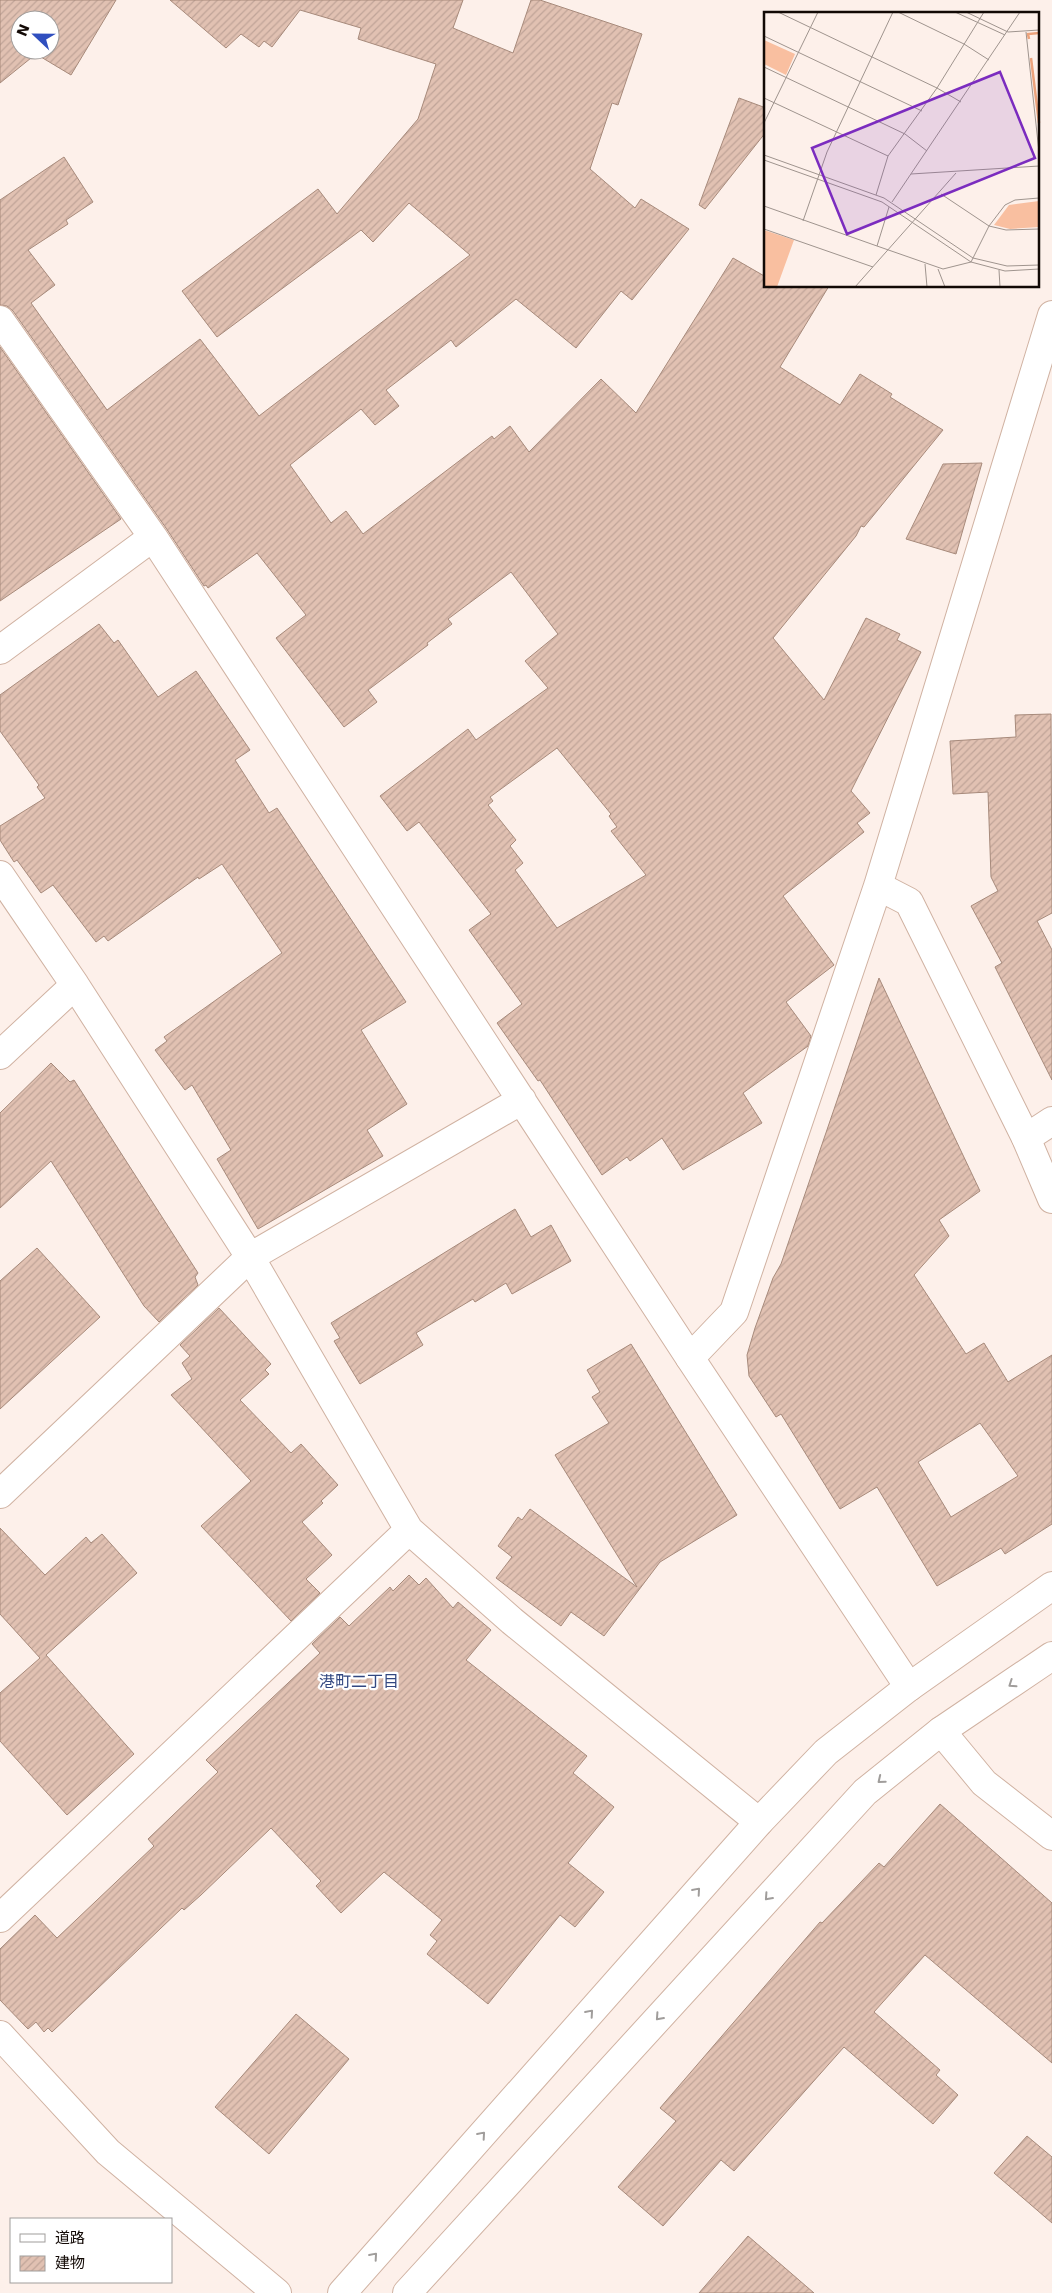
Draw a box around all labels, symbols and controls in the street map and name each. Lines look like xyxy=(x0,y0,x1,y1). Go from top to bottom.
north arrow xyxy=(10,10,60,60)
inset map xyxy=(764,12,1040,288)
text: N xyxy=(13,22,33,39)
district label: 港町二丁目 xyxy=(319,1672,399,1691)
one-way arrow xyxy=(1008,1678,1017,1687)
one-way arrow xyxy=(878,1774,887,1782)
one-way arrow xyxy=(691,1888,700,1897)
one-way arrow xyxy=(765,1891,774,1900)
one-way arrow xyxy=(584,2010,593,2019)
one-way arrow xyxy=(656,2011,665,2020)
one-way arrow xyxy=(476,2131,485,2140)
legend xyxy=(10,2218,172,2283)
text: 道路 xyxy=(55,2229,85,2247)
one-way arrow xyxy=(368,2253,377,2262)
text: 建物 xyxy=(55,2254,85,2272)

